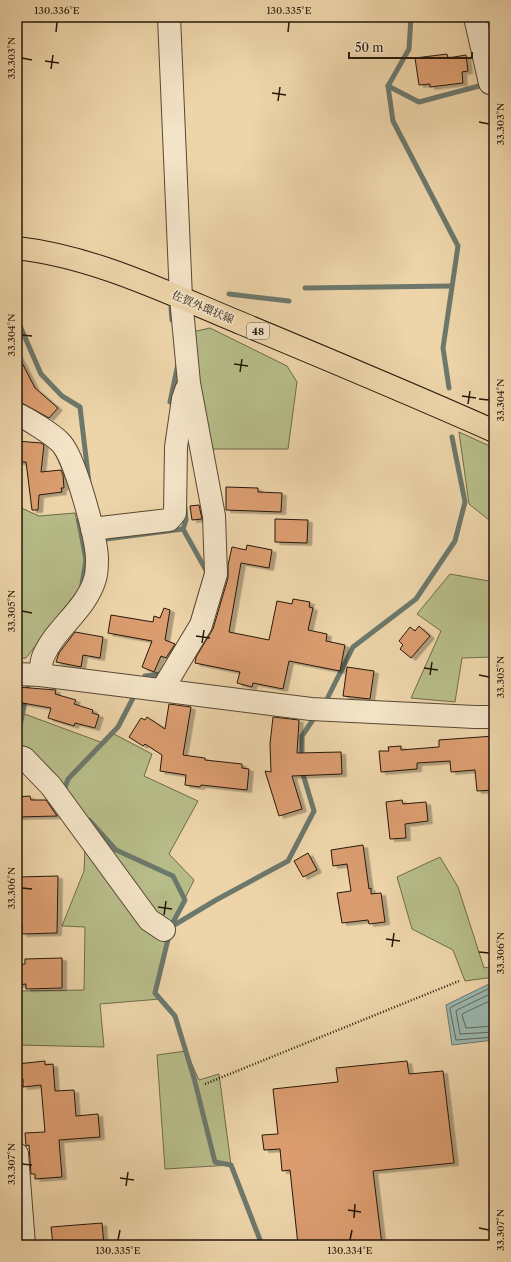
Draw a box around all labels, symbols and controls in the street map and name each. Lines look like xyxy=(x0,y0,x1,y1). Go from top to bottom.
text: 130.336°E xyxy=(34,4,80,17)
text: 130.335°E xyxy=(266,4,312,17)
scale bar xyxy=(349,34,472,60)
text: 33.303°N xyxy=(5,37,18,79)
text: 50 m xyxy=(355,40,384,55)
text: 33.303°N xyxy=(494,103,507,145)
street label: 佐賀外環状線 xyxy=(170,288,236,326)
text: 33.304°N xyxy=(5,314,18,356)
road number: 48 xyxy=(247,323,269,339)
text: 33.304°N xyxy=(494,379,507,421)
text: 33.305°N xyxy=(5,590,18,632)
text: 33.305°N xyxy=(494,656,507,698)
text: 33.306°N xyxy=(5,867,18,909)
text: 33.306°N xyxy=(494,932,507,974)
text: 33.307°N xyxy=(5,1143,18,1185)
text: 33.307°N xyxy=(494,1209,507,1251)
text: 130.335°E xyxy=(95,1244,141,1257)
text: 130.334°E xyxy=(327,1244,373,1257)

